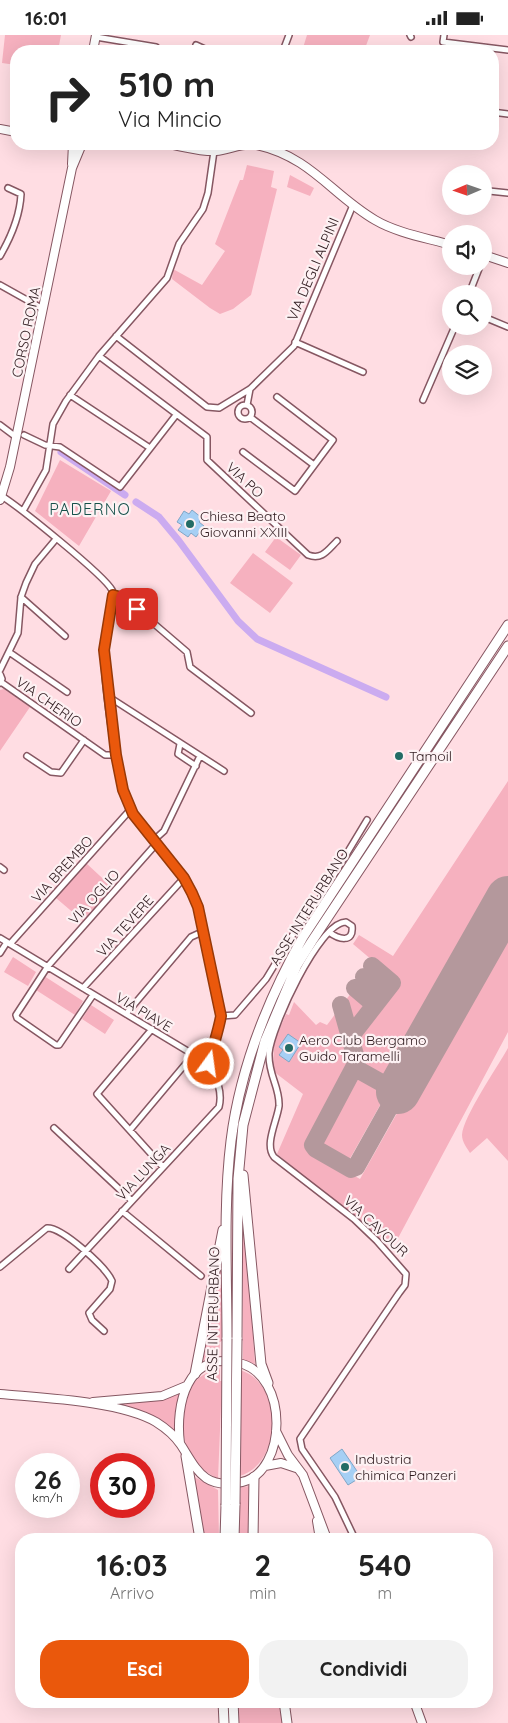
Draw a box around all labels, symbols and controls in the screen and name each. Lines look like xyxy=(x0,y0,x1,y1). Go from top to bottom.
text: 16:01 xyxy=(25,6,67,30)
text: 510 m xyxy=(118,62,215,106)
icon: right xyxy=(35,65,100,130)
text: Via Mincio xyxy=(118,105,222,133)
north arrow xyxy=(442,165,492,215)
map controls xyxy=(442,165,492,395)
street label: VIA DEGLI ALPINI xyxy=(283,215,343,323)
button: sound xyxy=(442,225,492,275)
street label: CORSO ROMA xyxy=(8,285,44,379)
button: search xyxy=(442,285,492,335)
button: layers xyxy=(442,345,492,395)
street label: VIA PO xyxy=(222,458,268,502)
district label: PADERNO xyxy=(49,499,131,519)
place label: Chiesa Beato Giovanni XXIII xyxy=(200,507,287,541)
marker: Chiesa Beato Giovanni XXIII xyxy=(184,518,196,530)
pin xyxy=(116,588,158,630)
icon: arrive xyxy=(123,595,151,623)
street label: VIA CHERIO xyxy=(13,673,86,731)
place label: Tamoil xyxy=(409,747,452,765)
marker: Tamoil xyxy=(393,750,405,762)
street label: VIA BREMBO xyxy=(27,832,97,906)
street label: ASSE INTERURBANO xyxy=(266,845,352,969)
street label: VIA OGLIO xyxy=(65,866,124,928)
street label: VIA TEVERE xyxy=(93,891,157,961)
street label: VIA PIAVE xyxy=(113,988,175,1036)
place label: Aero Club Bergamo Guido Taramelli xyxy=(299,1031,426,1065)
position arrow xyxy=(182,1037,234,1089)
marker: Aero Club Bergamo Guido Taramelli xyxy=(283,1042,295,1054)
street label: VIA LUNGA xyxy=(112,1140,174,1204)
street label: VIA CAVOUR xyxy=(340,1192,412,1260)
street label: ASSE INTERURBANO xyxy=(203,1246,223,1381)
place label: Industria chimica Panzeri xyxy=(355,1450,456,1484)
speed limit sign: 30 xyxy=(90,1453,155,1518)
marker: Industria chimica Panzeri xyxy=(339,1461,351,1473)
text: 26 xyxy=(33,1464,62,1495)
text: km/h xyxy=(32,1490,63,1505)
text: 16:03 xyxy=(97,1546,168,1584)
text: 2 xyxy=(254,1546,271,1584)
text: 540 xyxy=(358,1546,411,1584)
text: Arrivo xyxy=(110,1583,154,1603)
text: min xyxy=(249,1583,276,1603)
text: m xyxy=(377,1583,392,1603)
button: Esci xyxy=(40,1640,249,1698)
button: Condividi xyxy=(259,1640,468,1698)

